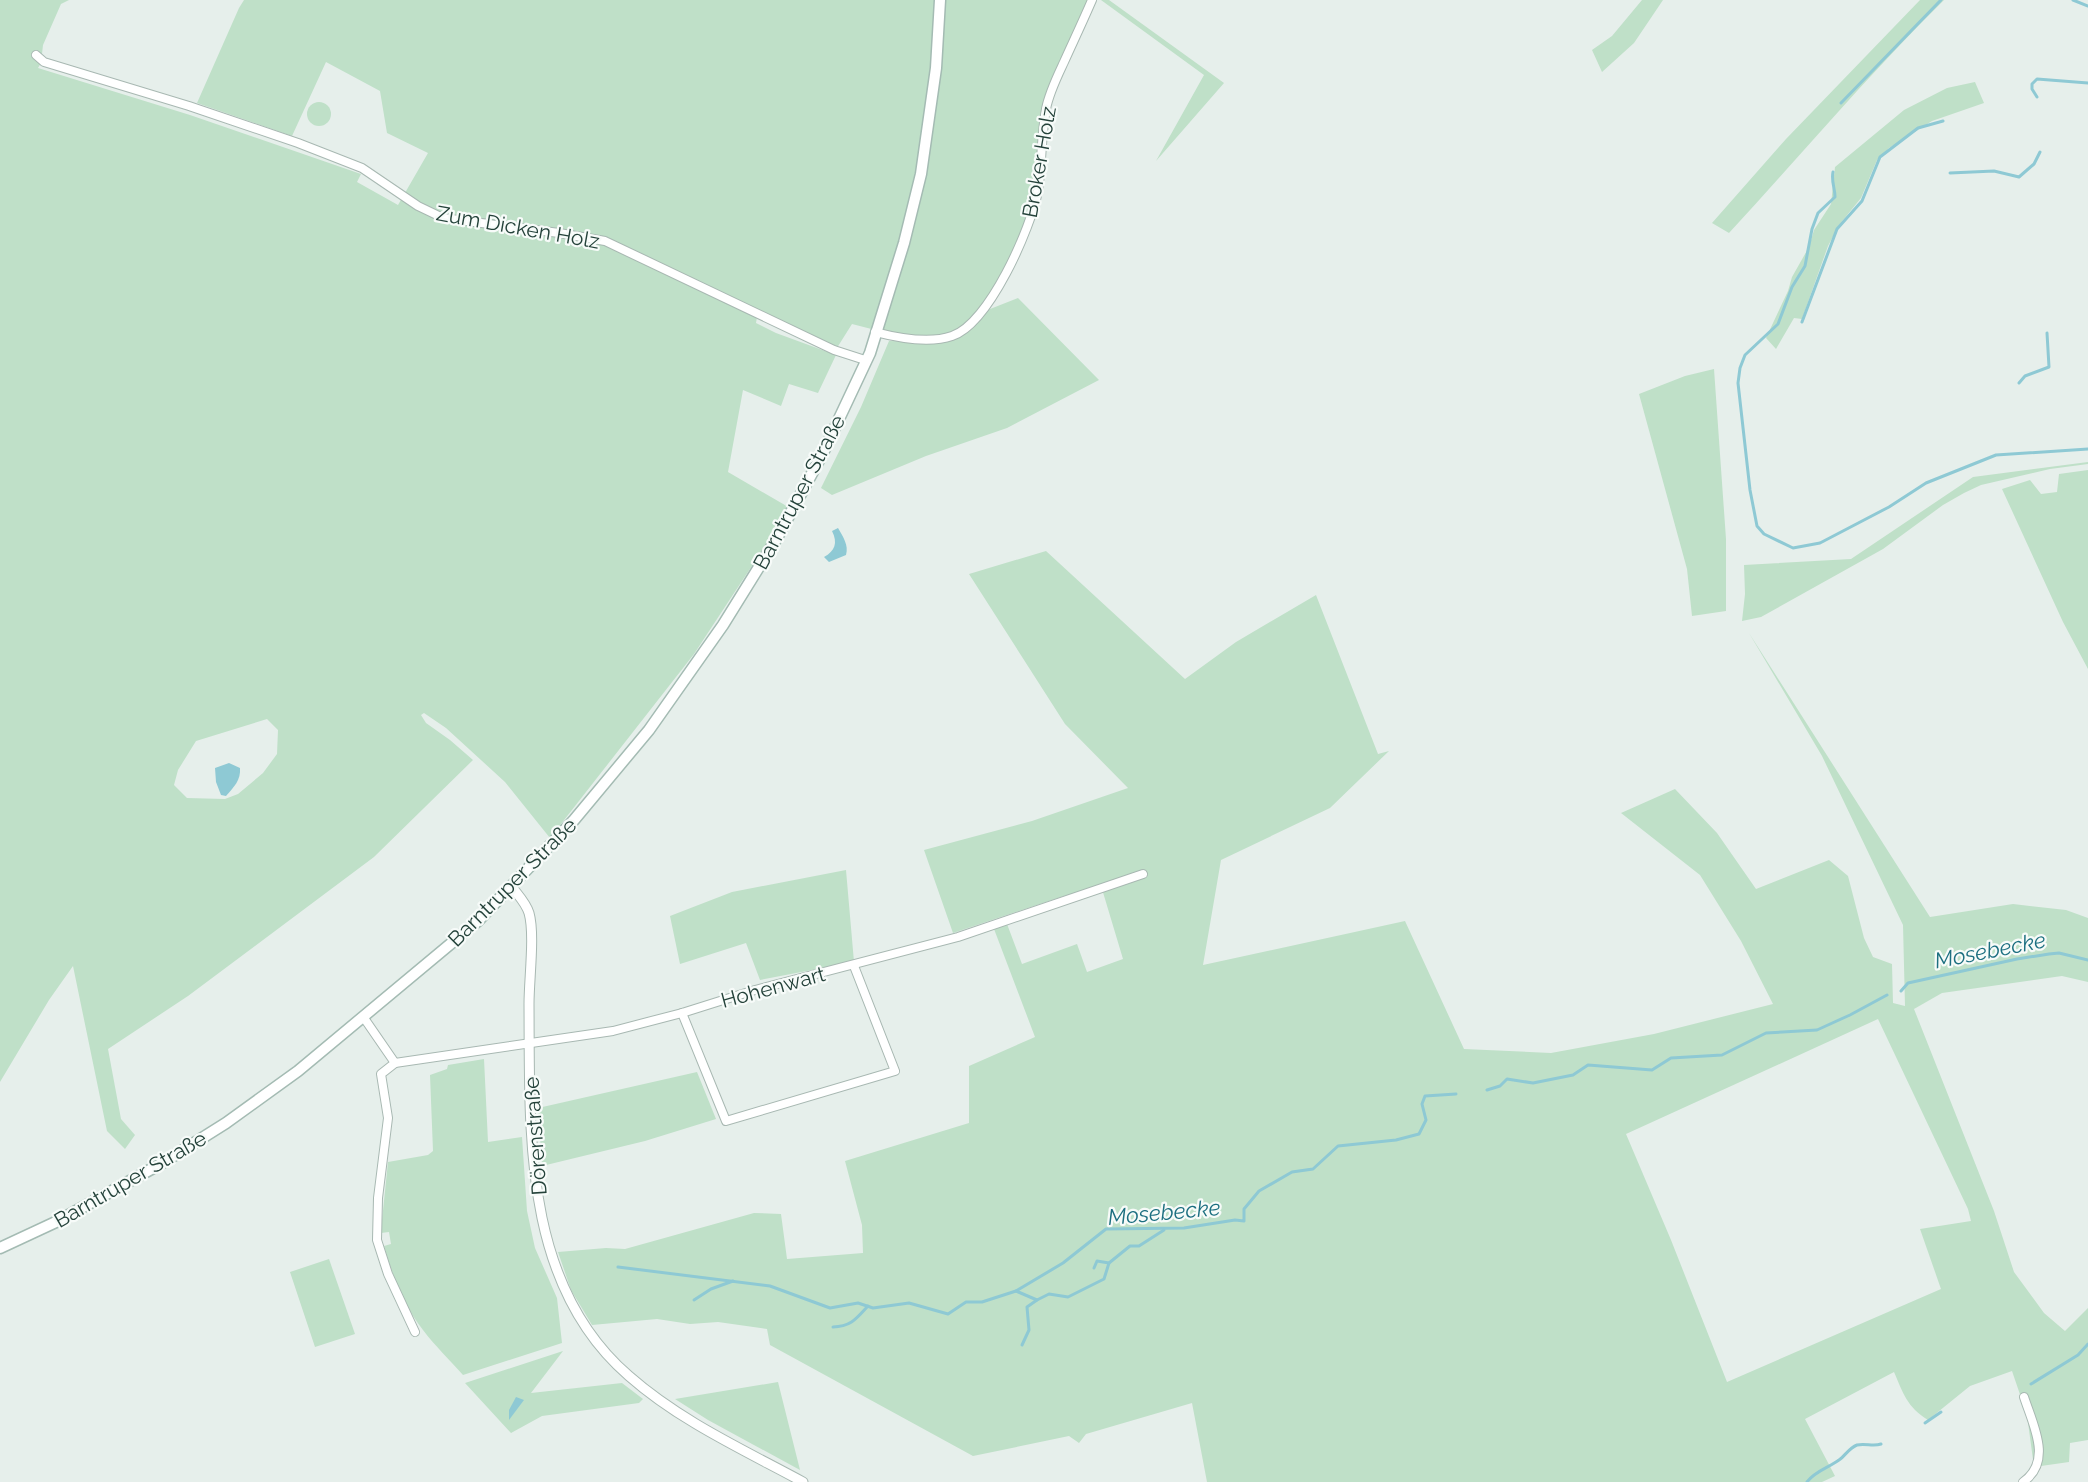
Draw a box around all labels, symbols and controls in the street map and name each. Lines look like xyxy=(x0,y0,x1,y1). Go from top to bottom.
street label: Broker Holz xyxy=(1017,104,1061,220)
street label: Zum Dicken Holz xyxy=(434,200,602,254)
street label: Barntruper Straße xyxy=(748,410,850,574)
street label: Barntruper Straße xyxy=(442,812,582,952)
water label: Mosebecke xyxy=(1932,926,2048,974)
street label: Hohenwart xyxy=(718,961,828,1013)
street label: Dörenstraße xyxy=(518,1076,552,1196)
street label: Barntruper Straße xyxy=(49,1125,211,1233)
water label: Mosebecke xyxy=(1107,1194,1222,1230)

